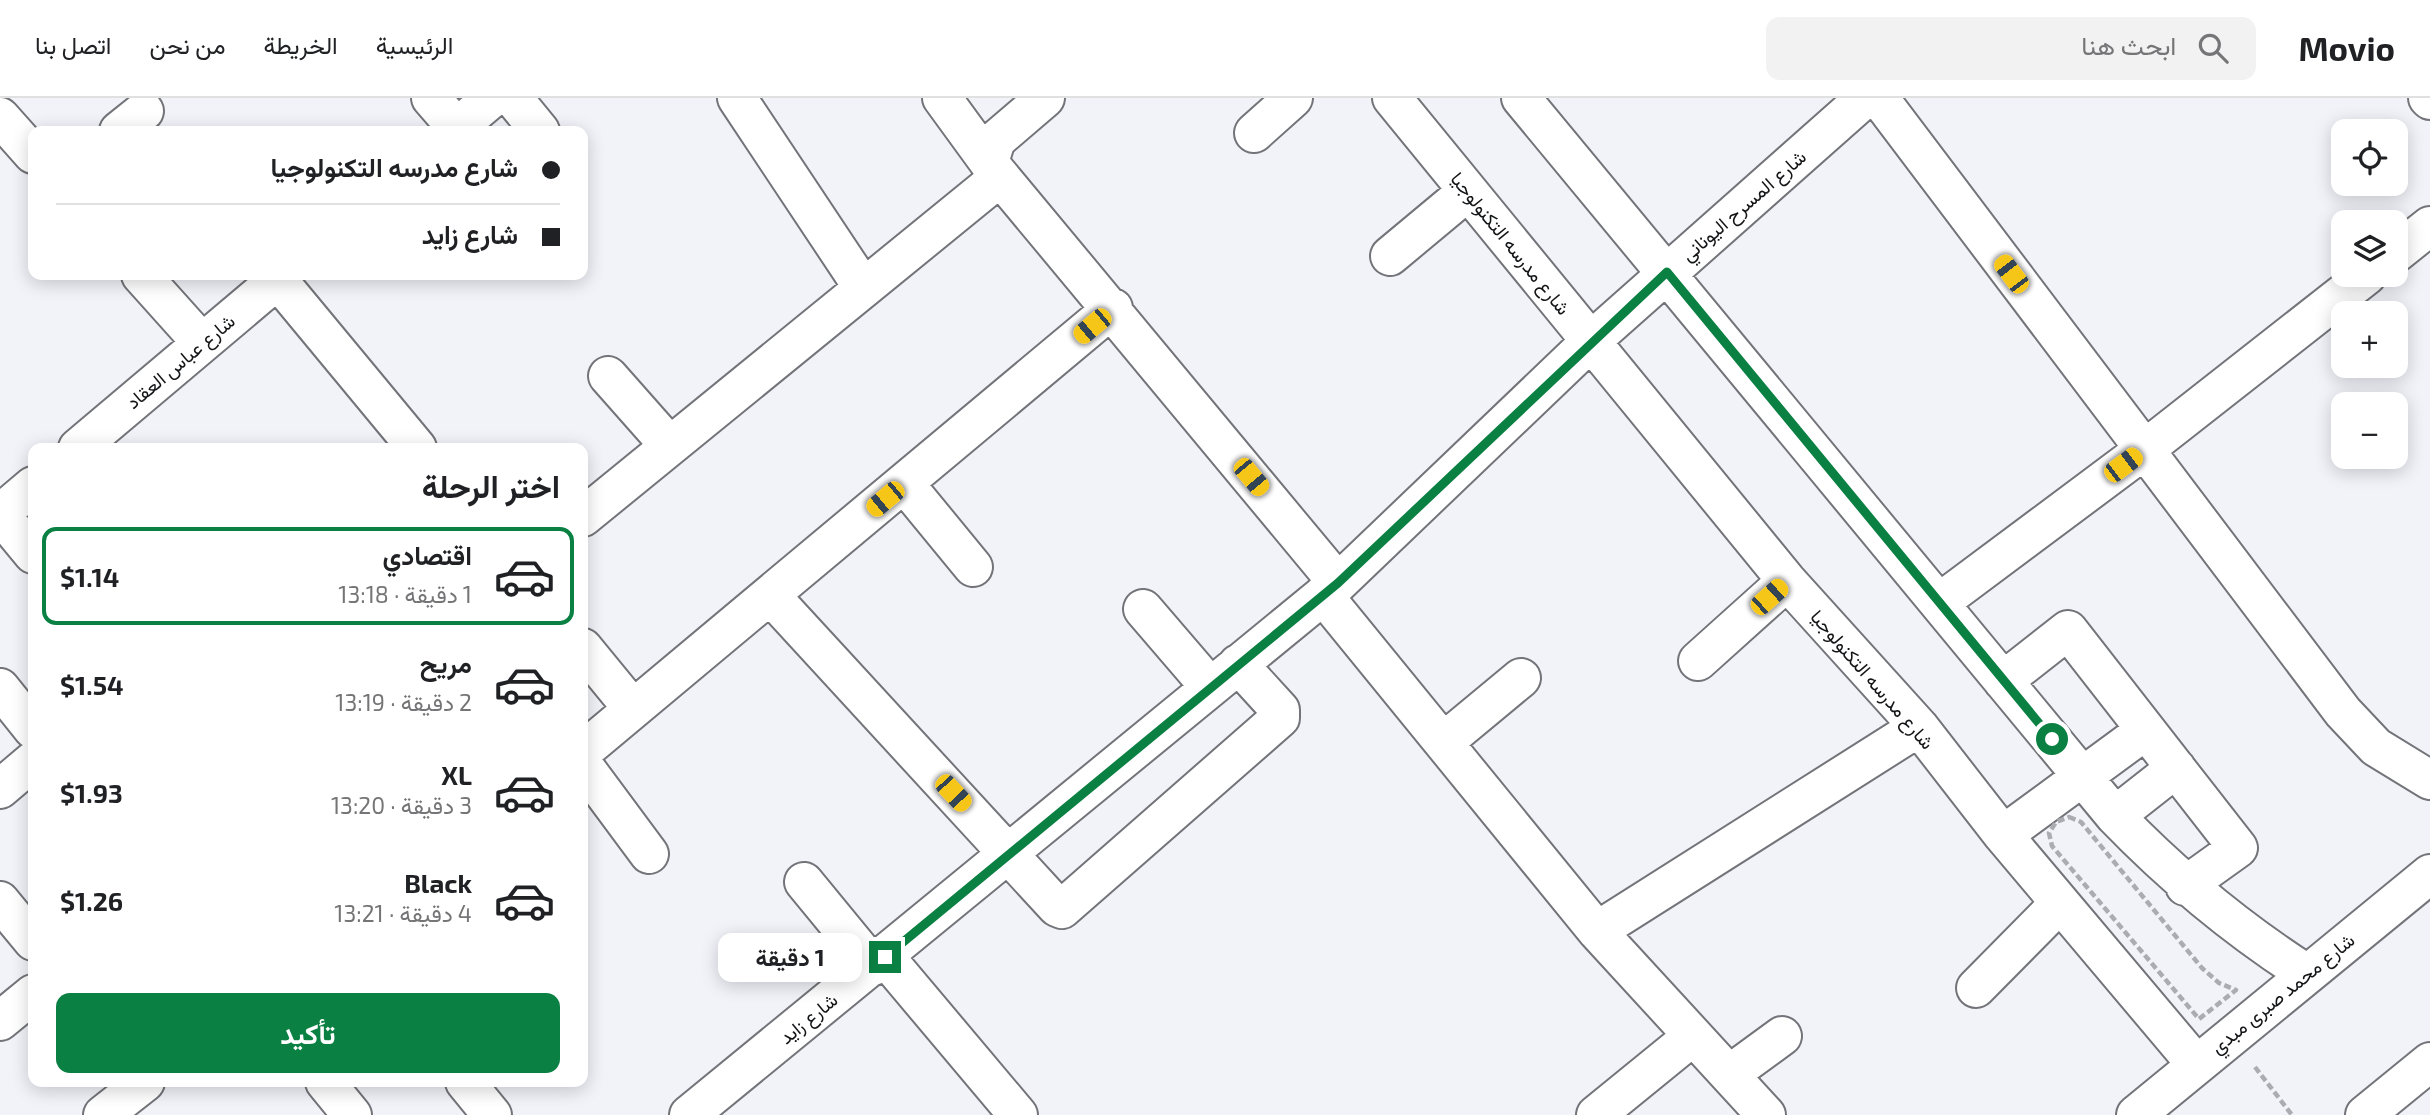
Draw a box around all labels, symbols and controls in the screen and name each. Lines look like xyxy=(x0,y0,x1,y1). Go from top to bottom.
search box xyxy=(1766,17,2256,80)
text: Movio xyxy=(2298,28,2395,68)
text: ابحث هنا xyxy=(2081,29,2176,60)
icon: search xyxy=(2194,29,2232,67)
text: اتصل بنا xyxy=(35,30,111,59)
text: من نحن xyxy=(149,30,225,59)
text: الخريطة xyxy=(263,30,338,59)
text: الرئيسية xyxy=(376,30,453,59)
map controls xyxy=(2331,119,2408,469)
button: locate xyxy=(2331,119,2408,196)
street label: شارع المسرح اليوناني xyxy=(1676,145,1813,269)
text: شارع مدرسه التكنولوجيا xyxy=(271,151,518,182)
street label: شارع مدرسه التكنولوجيا xyxy=(1445,167,1576,320)
button: layers xyxy=(2331,210,2408,287)
text: شارع زايد xyxy=(422,218,518,249)
car xyxy=(1990,251,2033,297)
button: + xyxy=(2331,301,2408,378)
car xyxy=(1070,304,1115,348)
street label: شارع عباس العقاد xyxy=(121,309,240,415)
button: − xyxy=(2331,392,2408,469)
car xyxy=(2100,444,2147,486)
car xyxy=(1230,454,1273,500)
text: اختر الرحلة xyxy=(422,466,560,504)
car xyxy=(863,477,908,521)
text: اقتصادي xyxy=(383,539,472,570)
icon: car xyxy=(493,545,556,608)
text: $1.14 xyxy=(60,561,119,592)
car xyxy=(1747,575,1792,619)
text: 1 دقيقة · 13:18 xyxy=(338,580,472,608)
street label: شارع مدرسه التكنولوجيا xyxy=(1805,605,1940,755)
text: مريح xyxy=(420,647,472,678)
icon: car xyxy=(493,653,556,716)
text: $1.54 xyxy=(60,669,124,700)
text: 2 دقيقة · 13:19 xyxy=(335,688,472,716)
route start xyxy=(2036,723,2068,755)
text: XL xyxy=(441,759,472,790)
icon: car xyxy=(493,761,556,824)
car xyxy=(931,770,976,816)
text: $1.93 xyxy=(60,777,123,808)
text: 3 دقيقة · 13:20 xyxy=(331,791,472,819)
text: Black xyxy=(404,867,472,898)
icon: car xyxy=(493,869,556,932)
text: $1.26 xyxy=(60,885,123,916)
text: 4 دقيقة · 13:21 xyxy=(334,899,472,927)
street label: شارع محمد صبرى مبدي xyxy=(2205,928,2362,1062)
callout: 1 دقيقة xyxy=(717,932,860,982)
route end xyxy=(869,941,901,973)
text: 1 دقيقة xyxy=(755,943,825,971)
street label: شارع زايد xyxy=(774,988,843,1050)
button: تأكيد xyxy=(56,993,560,1073)

